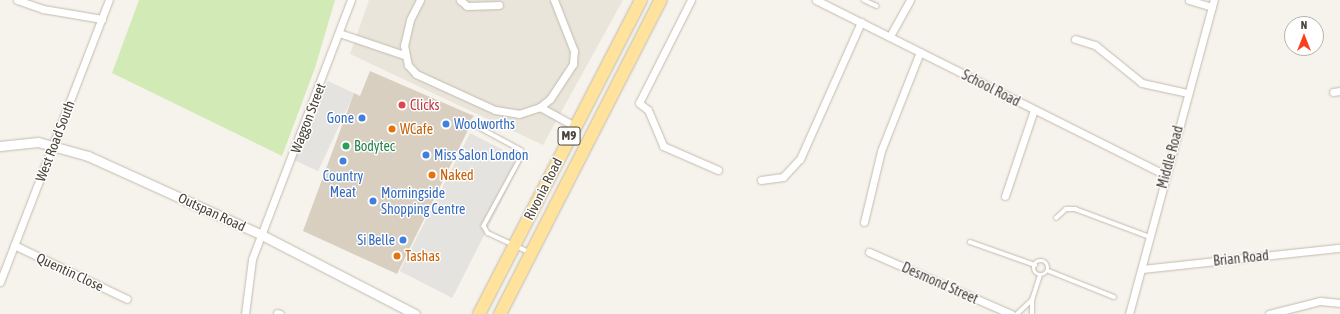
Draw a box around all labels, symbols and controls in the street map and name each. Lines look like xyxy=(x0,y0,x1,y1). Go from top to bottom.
north arrow xyxy=(1284,16,1324,56)
text: N xyxy=(1301,19,1307,31)
street label: School Road xyxy=(959,66,1023,110)
street label: Waggon Street xyxy=(287,81,329,155)
place label: Clicks xyxy=(410,97,440,113)
street label: West Road South xyxy=(32,98,78,184)
marker: Clicks xyxy=(397,100,407,110)
place label: Gone xyxy=(327,110,354,126)
marker: Gone xyxy=(357,113,367,123)
place label: Woolworths xyxy=(454,116,515,132)
marker: Woolworths xyxy=(441,119,451,129)
place label: WCafe xyxy=(400,121,433,137)
marker: WCafe xyxy=(387,124,397,134)
street label: Middle Road xyxy=(1154,124,1186,190)
road number: M9 xyxy=(557,125,581,147)
place label: Bodytec xyxy=(354,138,395,154)
marker: Bodytec xyxy=(341,141,351,151)
place label: Miss Salon London xyxy=(434,147,528,163)
marker: Miss Salon London xyxy=(421,150,431,160)
street label: Rivonia Road xyxy=(520,155,566,223)
marker: Country Meat xyxy=(338,156,348,166)
place label: Naked xyxy=(440,167,474,183)
place label: Country Meat xyxy=(323,168,363,200)
marker: Naked xyxy=(427,170,437,180)
place label: Morningside Shopping Centre xyxy=(381,185,465,218)
street label: Outspan Road xyxy=(176,189,248,235)
marker: Morningside Shopping Centre xyxy=(368,196,378,206)
place label: Si Belle xyxy=(357,232,395,248)
marker: Si Belle xyxy=(398,235,408,245)
street label: Brian Road xyxy=(1212,247,1270,269)
place label: Tashas xyxy=(405,248,440,264)
street label: Quentin Close xyxy=(34,249,106,295)
marker: Tashas xyxy=(392,251,402,261)
street label: Desmond Street xyxy=(899,259,981,307)

